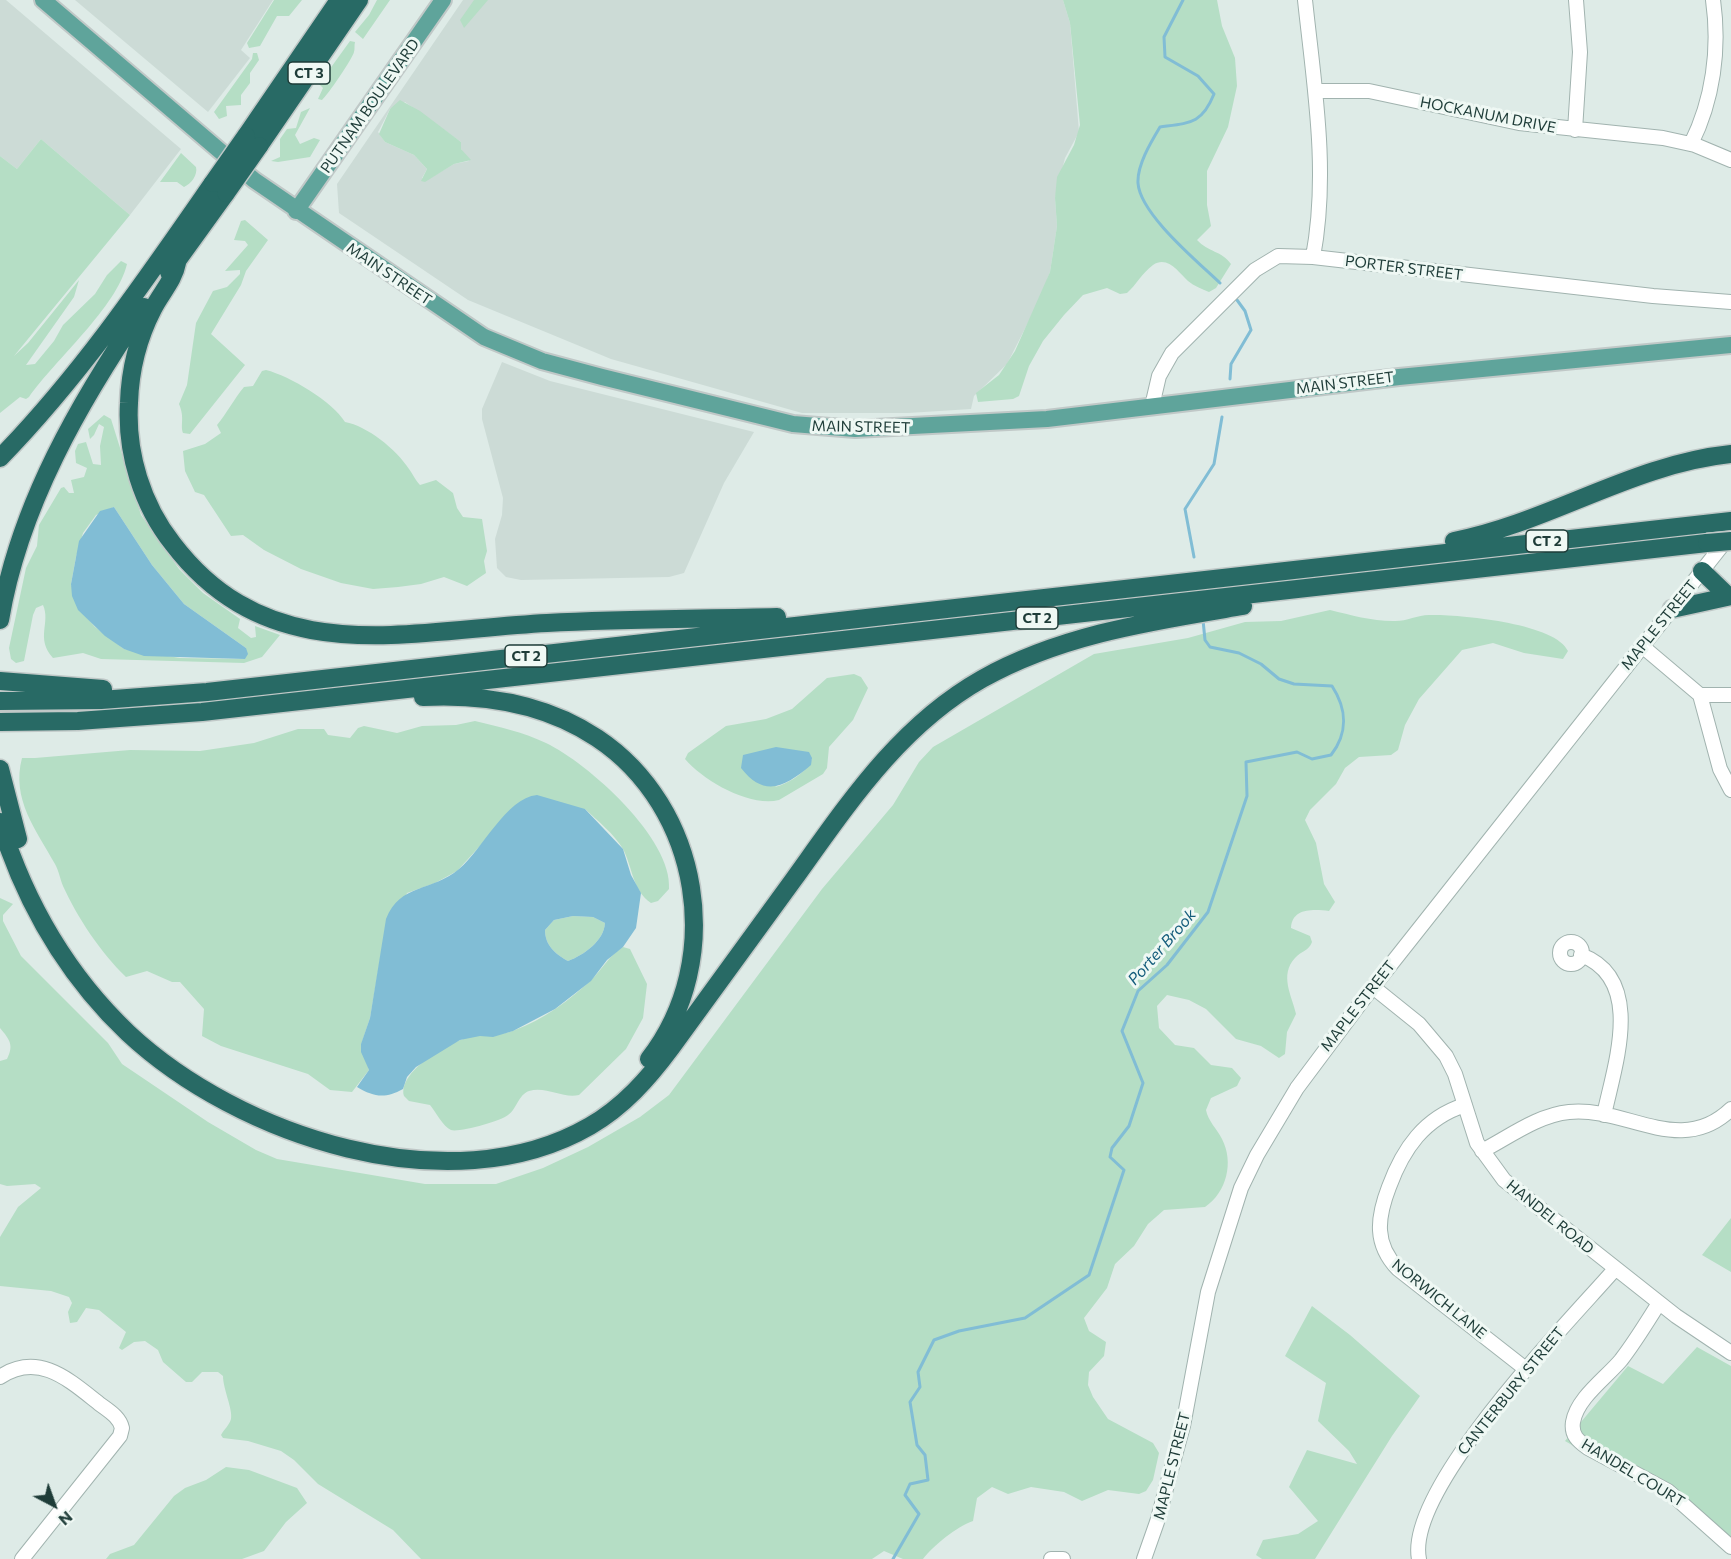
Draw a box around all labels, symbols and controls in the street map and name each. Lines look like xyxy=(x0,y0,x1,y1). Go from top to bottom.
street label: PUTNAM BOULEVARD xyxy=(317,35,423,177)
road number: CT 3 xyxy=(288,62,330,84)
street label: HOCKANUM DRIVE xyxy=(1419,93,1557,137)
street label: MAIN STREET xyxy=(343,239,435,309)
street label: PORTER STREET xyxy=(1344,252,1464,284)
street label: MAIN STREET xyxy=(1295,368,1395,398)
street label: MAIN STREET xyxy=(811,417,911,437)
road number: CT 2 xyxy=(1526,530,1568,552)
street label: MAPLE STREET xyxy=(1617,577,1701,673)
road number: CT 2 xyxy=(1016,607,1058,629)
road number: CT 2 xyxy=(505,645,547,667)
water label: Porter Brook xyxy=(1124,905,1200,989)
street label: MAPLE STREET xyxy=(1317,957,1399,1055)
street label: HANDEL ROAD xyxy=(1503,1176,1597,1258)
street label: NORWICH LANE xyxy=(1388,1255,1490,1343)
street label: CANTERBURY STREET xyxy=(1454,1323,1568,1459)
street label: MAPLE STREET xyxy=(1150,1410,1194,1522)
street label: HANDEL COURT xyxy=(1578,1435,1688,1511)
north arrow xyxy=(24,1475,84,1535)
text: N xyxy=(55,1508,77,1530)

